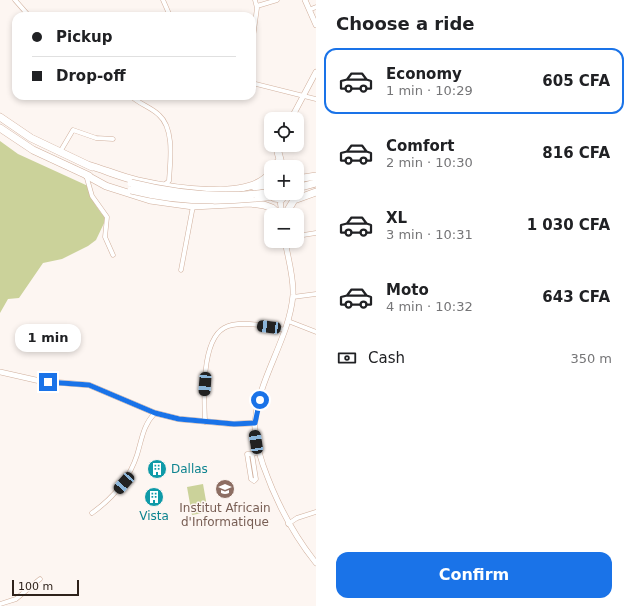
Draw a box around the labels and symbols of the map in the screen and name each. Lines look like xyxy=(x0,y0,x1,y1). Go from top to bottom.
car xyxy=(256,320,282,334)
callout: 1 min xyxy=(15,324,81,352)
car xyxy=(198,372,212,396)
route end xyxy=(39,373,57,391)
route start xyxy=(251,391,269,409)
car xyxy=(248,429,264,455)
building icon: Dallas xyxy=(146,458,168,480)
place label: Dallas xyxy=(171,462,208,476)
car xyxy=(112,470,136,496)
school or university icon: Institut Africain d'Informatique xyxy=(214,478,236,500)
building icon: Vista xyxy=(143,486,165,508)
place label: Institut Africain d'Informatique xyxy=(179,501,271,529)
place label: Vista xyxy=(139,509,169,523)
scale bar xyxy=(12,578,79,597)

